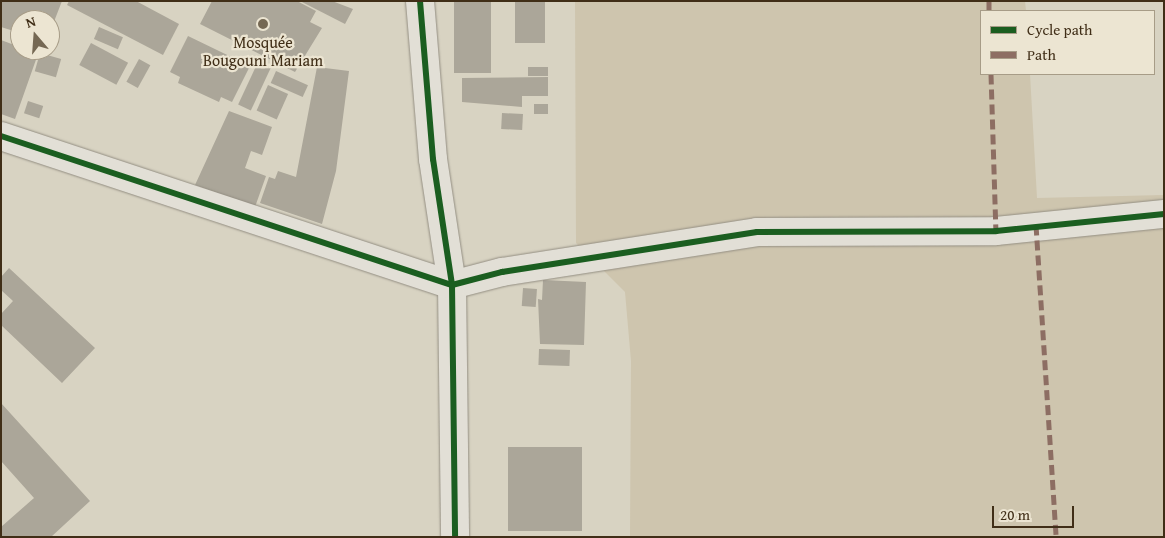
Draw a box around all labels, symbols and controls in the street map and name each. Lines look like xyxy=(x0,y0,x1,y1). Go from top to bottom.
north arrow xyxy=(10,10,60,60)
legend xyxy=(980,10,1155,75)
text: N xyxy=(23,11,38,33)
marker: Mosquée Bougouni Mariam xyxy=(257,18,269,30)
text: Cycle path xyxy=(1027,19,1093,40)
place label: Mosquée Bougouni Mariam xyxy=(203,32,323,70)
text: Path xyxy=(1027,44,1056,65)
scale bar xyxy=(995,496,1078,528)
text: 20 m xyxy=(1000,504,1030,525)

